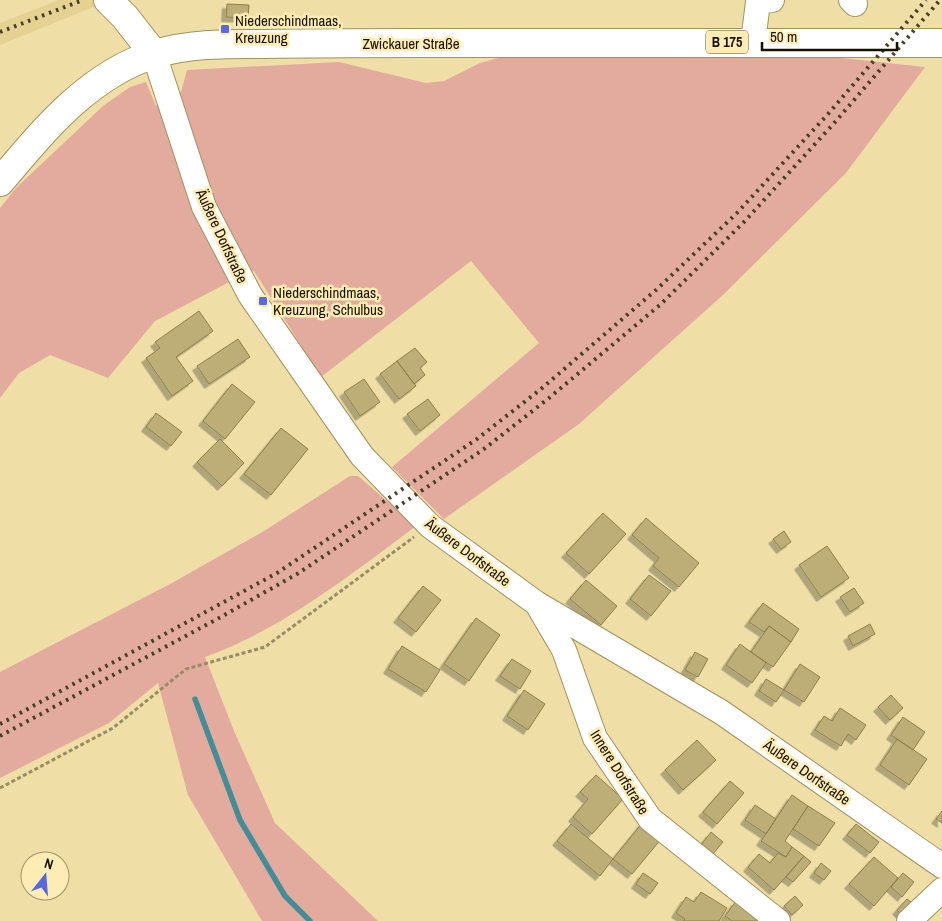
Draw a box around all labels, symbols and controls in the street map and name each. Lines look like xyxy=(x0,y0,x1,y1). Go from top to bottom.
place label: Niederschindmaas, Kreuzung xyxy=(235,10,342,48)
scale bar xyxy=(762,20,897,52)
marker: Niederschindmaas, Kreuzung xyxy=(219,23,231,35)
text: 50 m xyxy=(770,26,797,47)
road number: B 175 xyxy=(706,31,748,54)
street label: Zwickauer Straße xyxy=(362,33,460,54)
street label: Äußere Dorfstraße xyxy=(191,184,253,287)
place label: Niederschindmaas, Kreuzung, Schulbus xyxy=(273,282,383,320)
marker: Niederschindmaas, Kreuzung, Schulbus xyxy=(257,295,269,307)
street label: Äußere Dorfstraße xyxy=(420,512,515,591)
street label: Innere Dorfstraße xyxy=(586,726,655,819)
street label: Äußere Dorfstraße xyxy=(758,734,855,810)
north arrow xyxy=(20,851,70,901)
text: N xyxy=(42,854,55,873)

